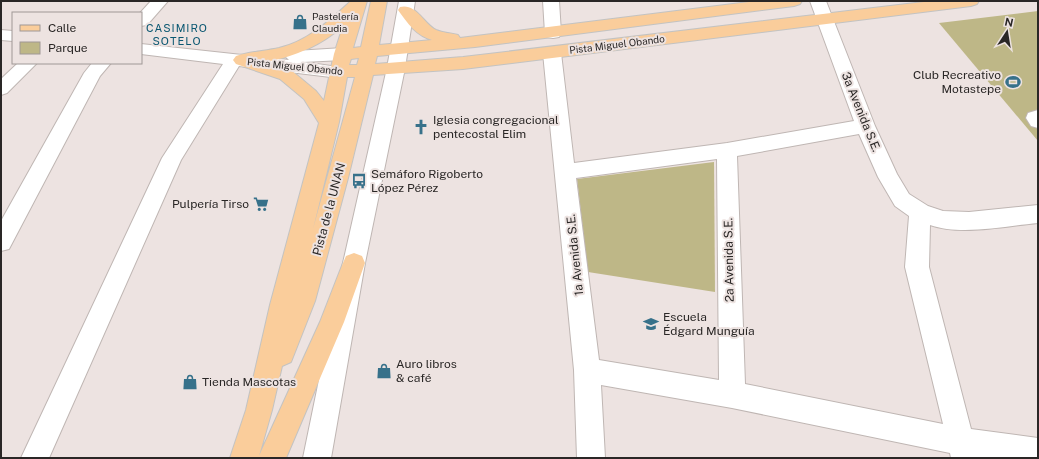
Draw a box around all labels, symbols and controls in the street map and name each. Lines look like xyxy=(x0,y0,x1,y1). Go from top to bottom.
place label: Pastelería Claudia xyxy=(312,10,358,34)
legend xyxy=(12,12,142,64)
north arrow xyxy=(987,12,1027,52)
shop icon: Pastelería Claudia xyxy=(291,13,309,31)
text: N xyxy=(1004,15,1015,29)
text: Calle xyxy=(48,21,77,35)
district label: CASIMIRO SOTELO xyxy=(146,22,208,47)
street label: Pista Miguel Obando xyxy=(569,32,666,56)
text: Parque xyxy=(48,41,88,55)
street label: Pista Miguel Obando xyxy=(247,55,344,77)
place label: Club Recreativo Motastepe xyxy=(913,68,1001,96)
street label: 3a Avenida S.E. xyxy=(839,70,883,154)
sports icon: Club Recreativo Motastepe xyxy=(1004,73,1022,91)
place label: Iglesia congregacional pentecostal Elim xyxy=(433,113,559,141)
church icon: Iglesia congregacional pentecostal Elim xyxy=(412,118,430,136)
street label: Pista de la UNAN xyxy=(310,161,348,257)
place label: Semáforo Rigoberto López Pérez xyxy=(371,167,483,195)
bus stop icon: Semáforo Rigoberto López Pérez xyxy=(350,172,368,190)
supermarket icon: Pulpería Tirso xyxy=(252,195,270,213)
place label: Pulpería Tirso xyxy=(172,197,249,211)
street label: 1a Avenida S.E. xyxy=(564,214,586,296)
street label: 2a Avenida S.E. xyxy=(721,218,737,302)
place label: Escuela Édgard Munguía xyxy=(663,310,755,338)
school or university icon: Escuela Édgard Munguía xyxy=(642,315,660,333)
place label: Auro libros & café xyxy=(396,357,457,385)
shop icon: Auro libros & café xyxy=(375,362,393,380)
shop icon: Tienda Mascotas xyxy=(181,373,199,391)
place label: Tienda Mascotas xyxy=(202,375,296,389)

